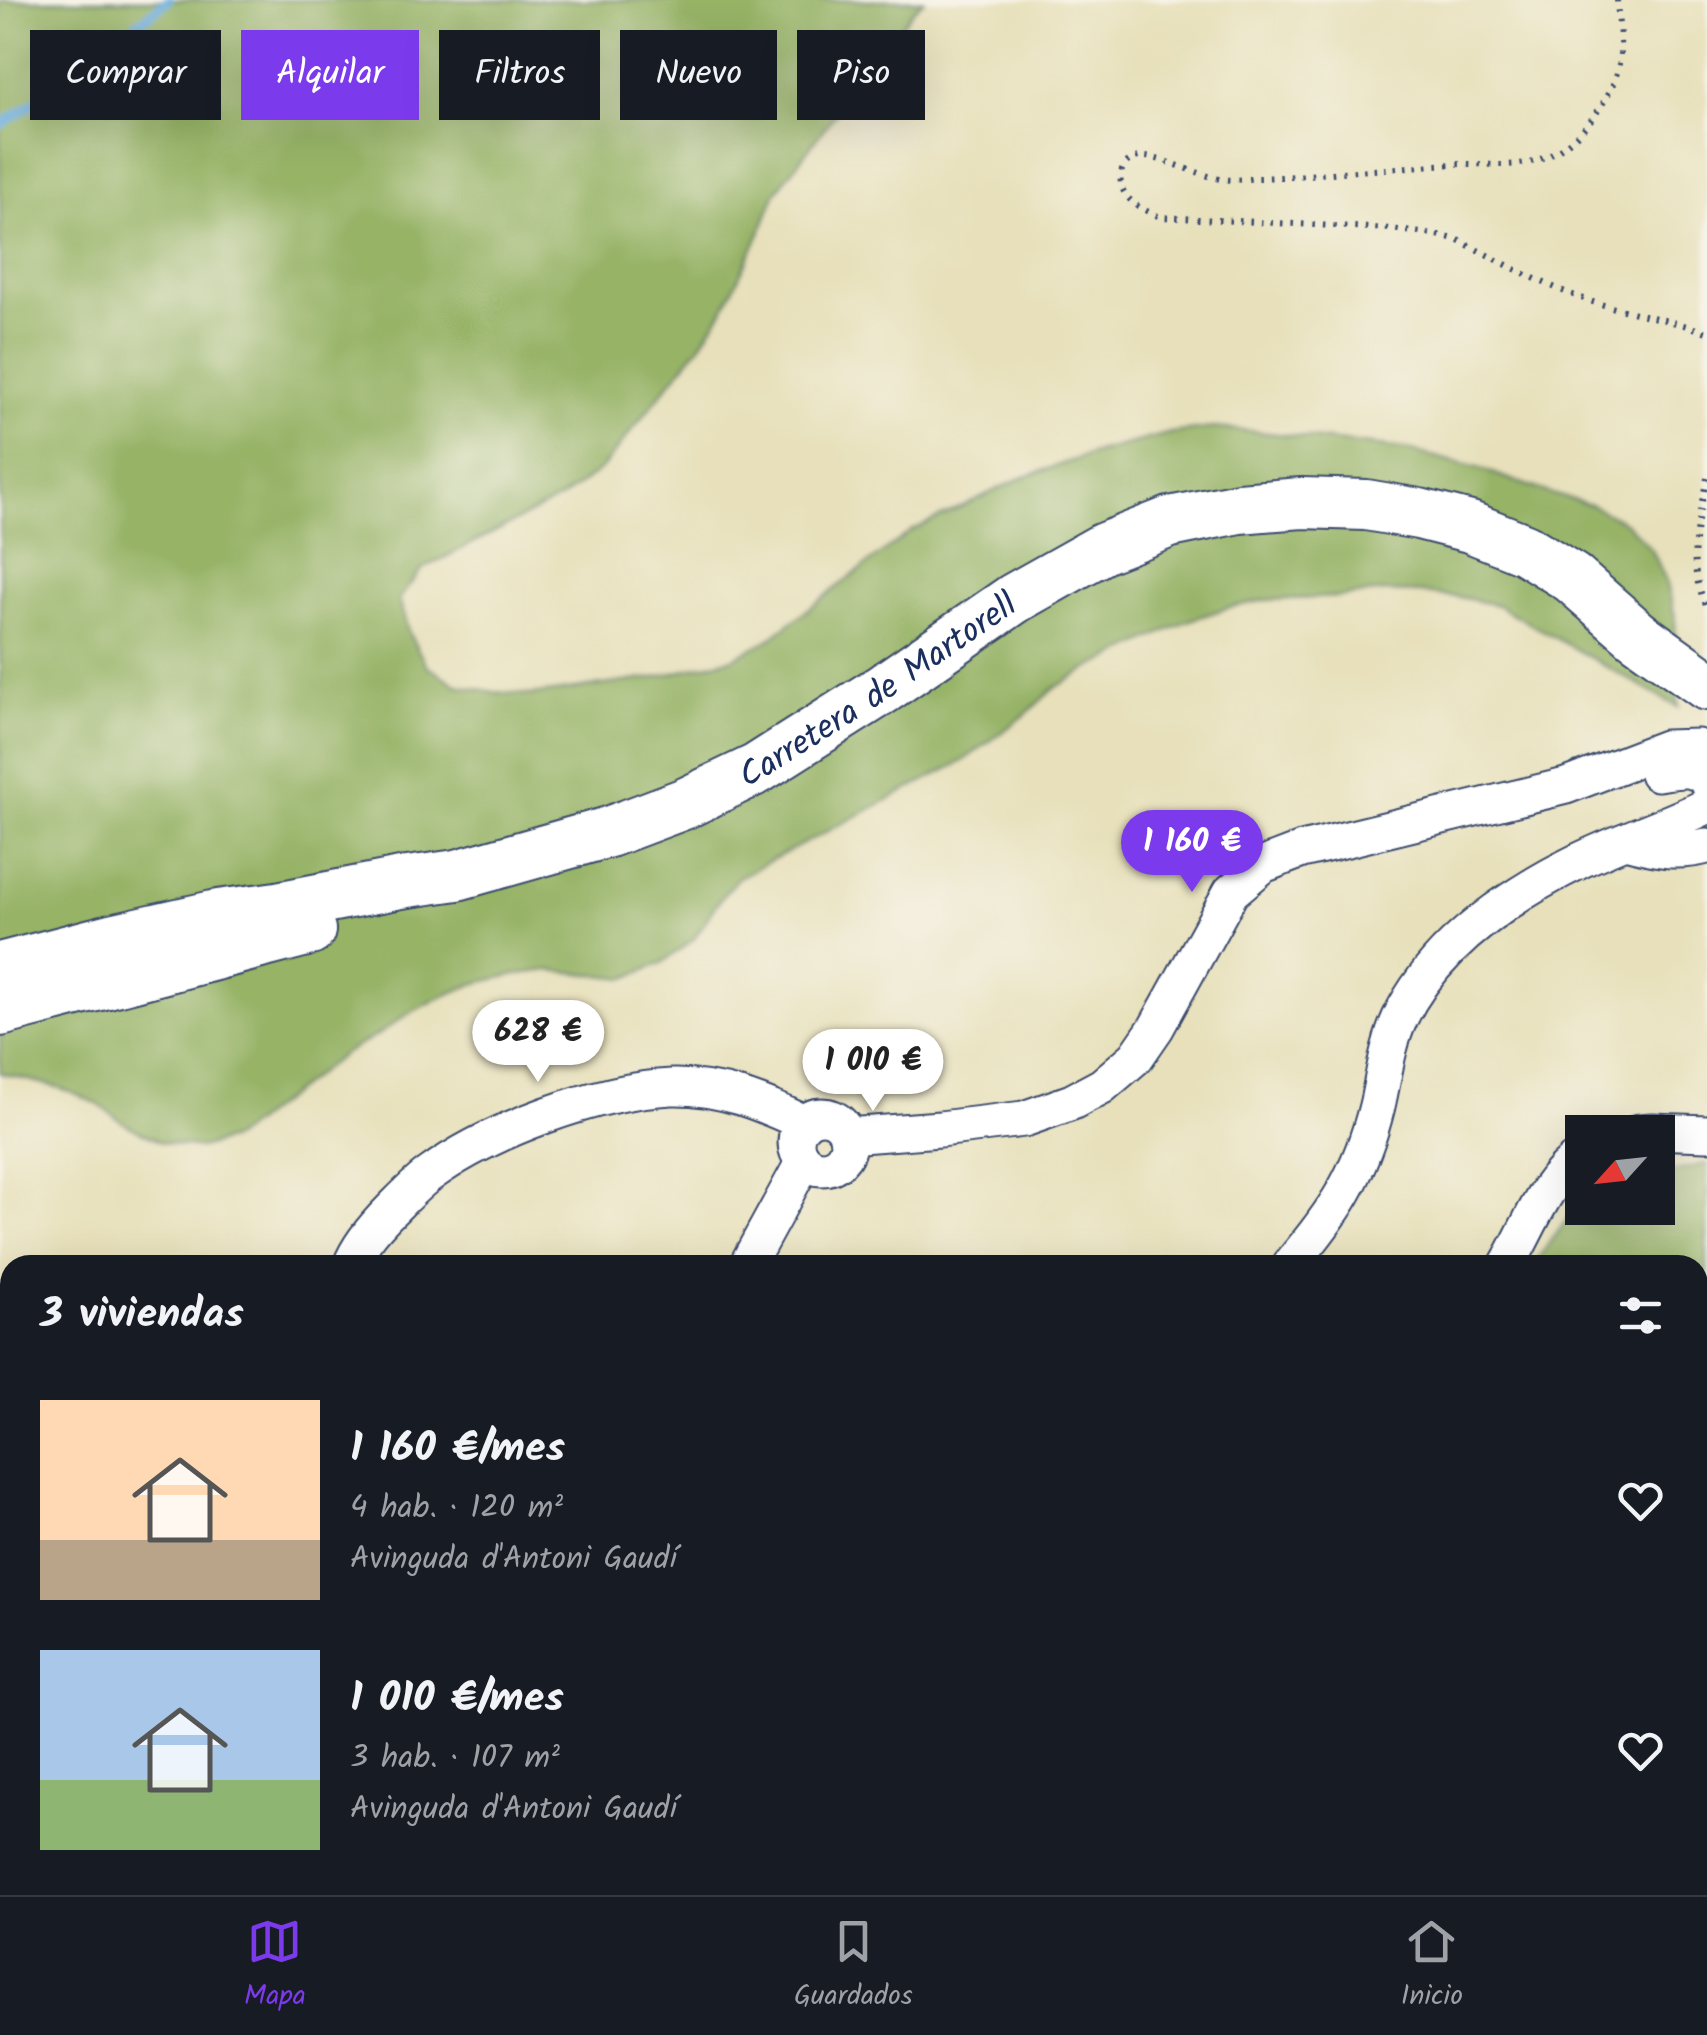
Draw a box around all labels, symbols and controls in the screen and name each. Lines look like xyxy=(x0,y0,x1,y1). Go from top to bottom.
chip: Comprar xyxy=(30,30,221,120)
chip: Alquilar xyxy=(241,30,419,120)
chip: Filtros xyxy=(439,30,600,120)
chip: Nuevo xyxy=(620,30,777,120)
chip: Piso xyxy=(797,30,925,120)
street label: Carretera de Martorell xyxy=(730,579,1030,805)
pin: 1 160 € xyxy=(1100,810,1284,895)
text: 1 160 € xyxy=(1143,817,1241,868)
pin: 628 € xyxy=(468,1000,608,1085)
text: 628 € xyxy=(494,1007,582,1058)
pin: 1 010 € xyxy=(781,1029,965,1114)
text: 1 010 € xyxy=(824,1036,922,1087)
north arrow xyxy=(1565,1115,1675,1225)
map controls xyxy=(1565,1115,1675,1225)
text: 3 viviendas xyxy=(40,1282,244,1349)
icon: filters xyxy=(1613,1288,1668,1343)
text: 1 160 €/mes xyxy=(350,1416,565,1483)
icon: home xyxy=(120,1440,240,1560)
icon: heart xyxy=(1613,1473,1668,1528)
text: 4 hab. · 120 m² xyxy=(350,1483,563,1534)
text: Avinguda d'Antoni Gaudí xyxy=(350,1534,677,1585)
text: 1 010 €/mes xyxy=(350,1666,564,1733)
icon: home xyxy=(120,1690,240,1810)
icon: heart xyxy=(1613,1723,1668,1778)
text: 3 hab. · 107 m² xyxy=(350,1733,560,1784)
text: Avinguda d'Antoni Gaudí xyxy=(350,1784,677,1835)
tab: Mapa xyxy=(244,1914,306,2019)
tab: Guardados xyxy=(794,1914,913,2019)
tab: Inicio xyxy=(1401,1914,1463,2019)

